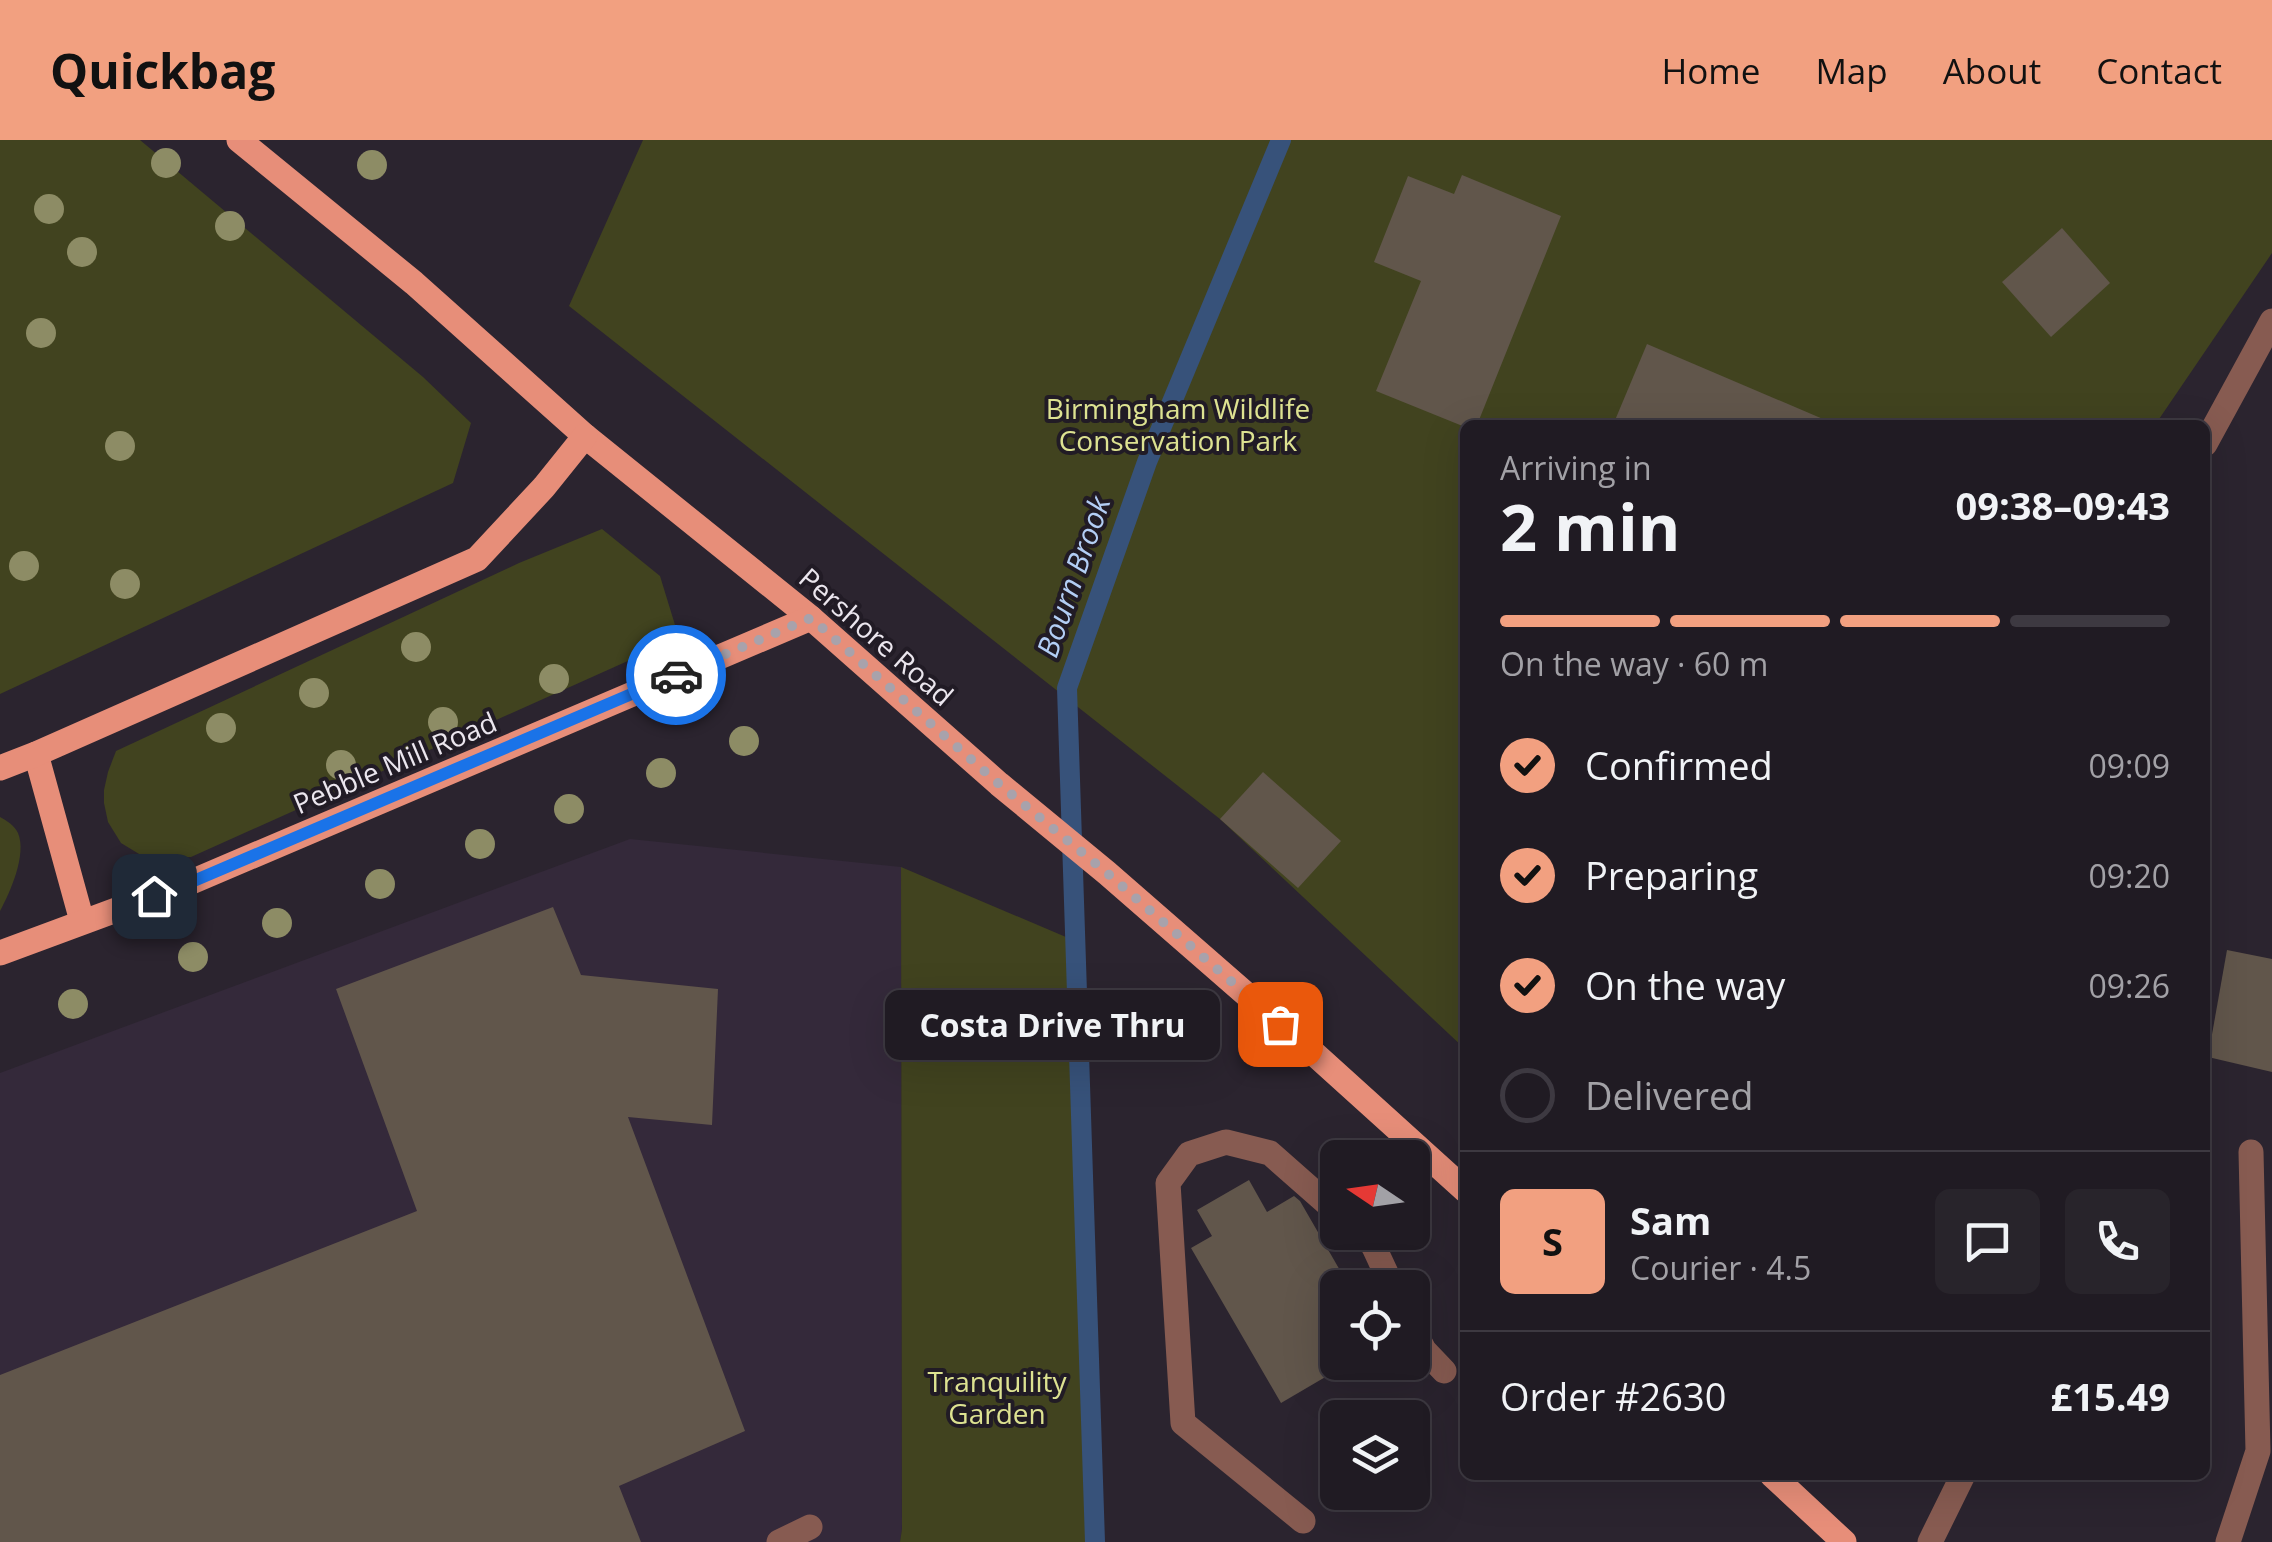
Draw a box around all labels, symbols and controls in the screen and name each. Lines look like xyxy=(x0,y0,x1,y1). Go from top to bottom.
text: Quickbag xyxy=(50,38,275,103)
text: Home xyxy=(1661,47,1760,94)
text: Map xyxy=(1815,47,1888,94)
text: About xyxy=(1943,47,2041,94)
text: Contact xyxy=(2096,47,2222,94)
park label: Birmingham Wildlife Conservation Park xyxy=(1046,389,1310,459)
text: Arriving in xyxy=(1500,446,1652,489)
text: 09:38–09:43 xyxy=(1956,479,2170,531)
text: 2 min xyxy=(1500,482,1680,570)
water label: Bourn Brook xyxy=(1026,489,1120,662)
street label: Pershore Road xyxy=(792,559,962,714)
courier xyxy=(626,625,726,725)
text: On the way · 60 m xyxy=(1500,642,1768,685)
icon: car xyxy=(649,648,704,703)
street label: Pebble Mill Road xyxy=(287,702,502,822)
icon: check xyxy=(1500,738,1555,793)
text: Confirmed xyxy=(1585,739,1773,791)
text: 09:09 xyxy=(2088,744,2170,787)
icon: check xyxy=(1500,848,1555,903)
text: Preparing xyxy=(1585,849,1758,901)
pin xyxy=(112,854,197,939)
text: 09:20 xyxy=(2088,854,2170,897)
icon: home xyxy=(127,869,182,924)
icon: check xyxy=(1500,958,1555,1013)
text: On the way xyxy=(1585,959,1785,1011)
text: 09:26 xyxy=(2088,964,2170,1007)
pin xyxy=(1238,982,1323,1067)
callout: Costa Drive Thru xyxy=(885,989,1220,1059)
icon: bag xyxy=(1253,997,1308,1052)
text: Costa Drive Thru xyxy=(919,1003,1186,1046)
text: Delivered xyxy=(1585,1069,1754,1121)
north arrow xyxy=(1320,1140,1430,1250)
map controls xyxy=(1320,1140,1430,1510)
button: chat xyxy=(1935,1189,2040,1294)
button: phone xyxy=(2065,1189,2170,1294)
text: Sam xyxy=(1630,1194,1711,1246)
text: S xyxy=(1542,1215,1563,1267)
text: Courier · 4.5 xyxy=(1630,1246,1811,1289)
button: locate xyxy=(1320,1270,1430,1380)
park label: Tranquility Garden xyxy=(927,1362,1068,1432)
text: Order #2630 xyxy=(1500,1370,1727,1422)
text: £15.49 xyxy=(2051,1370,2170,1422)
button: layers xyxy=(1320,1400,1430,1510)

